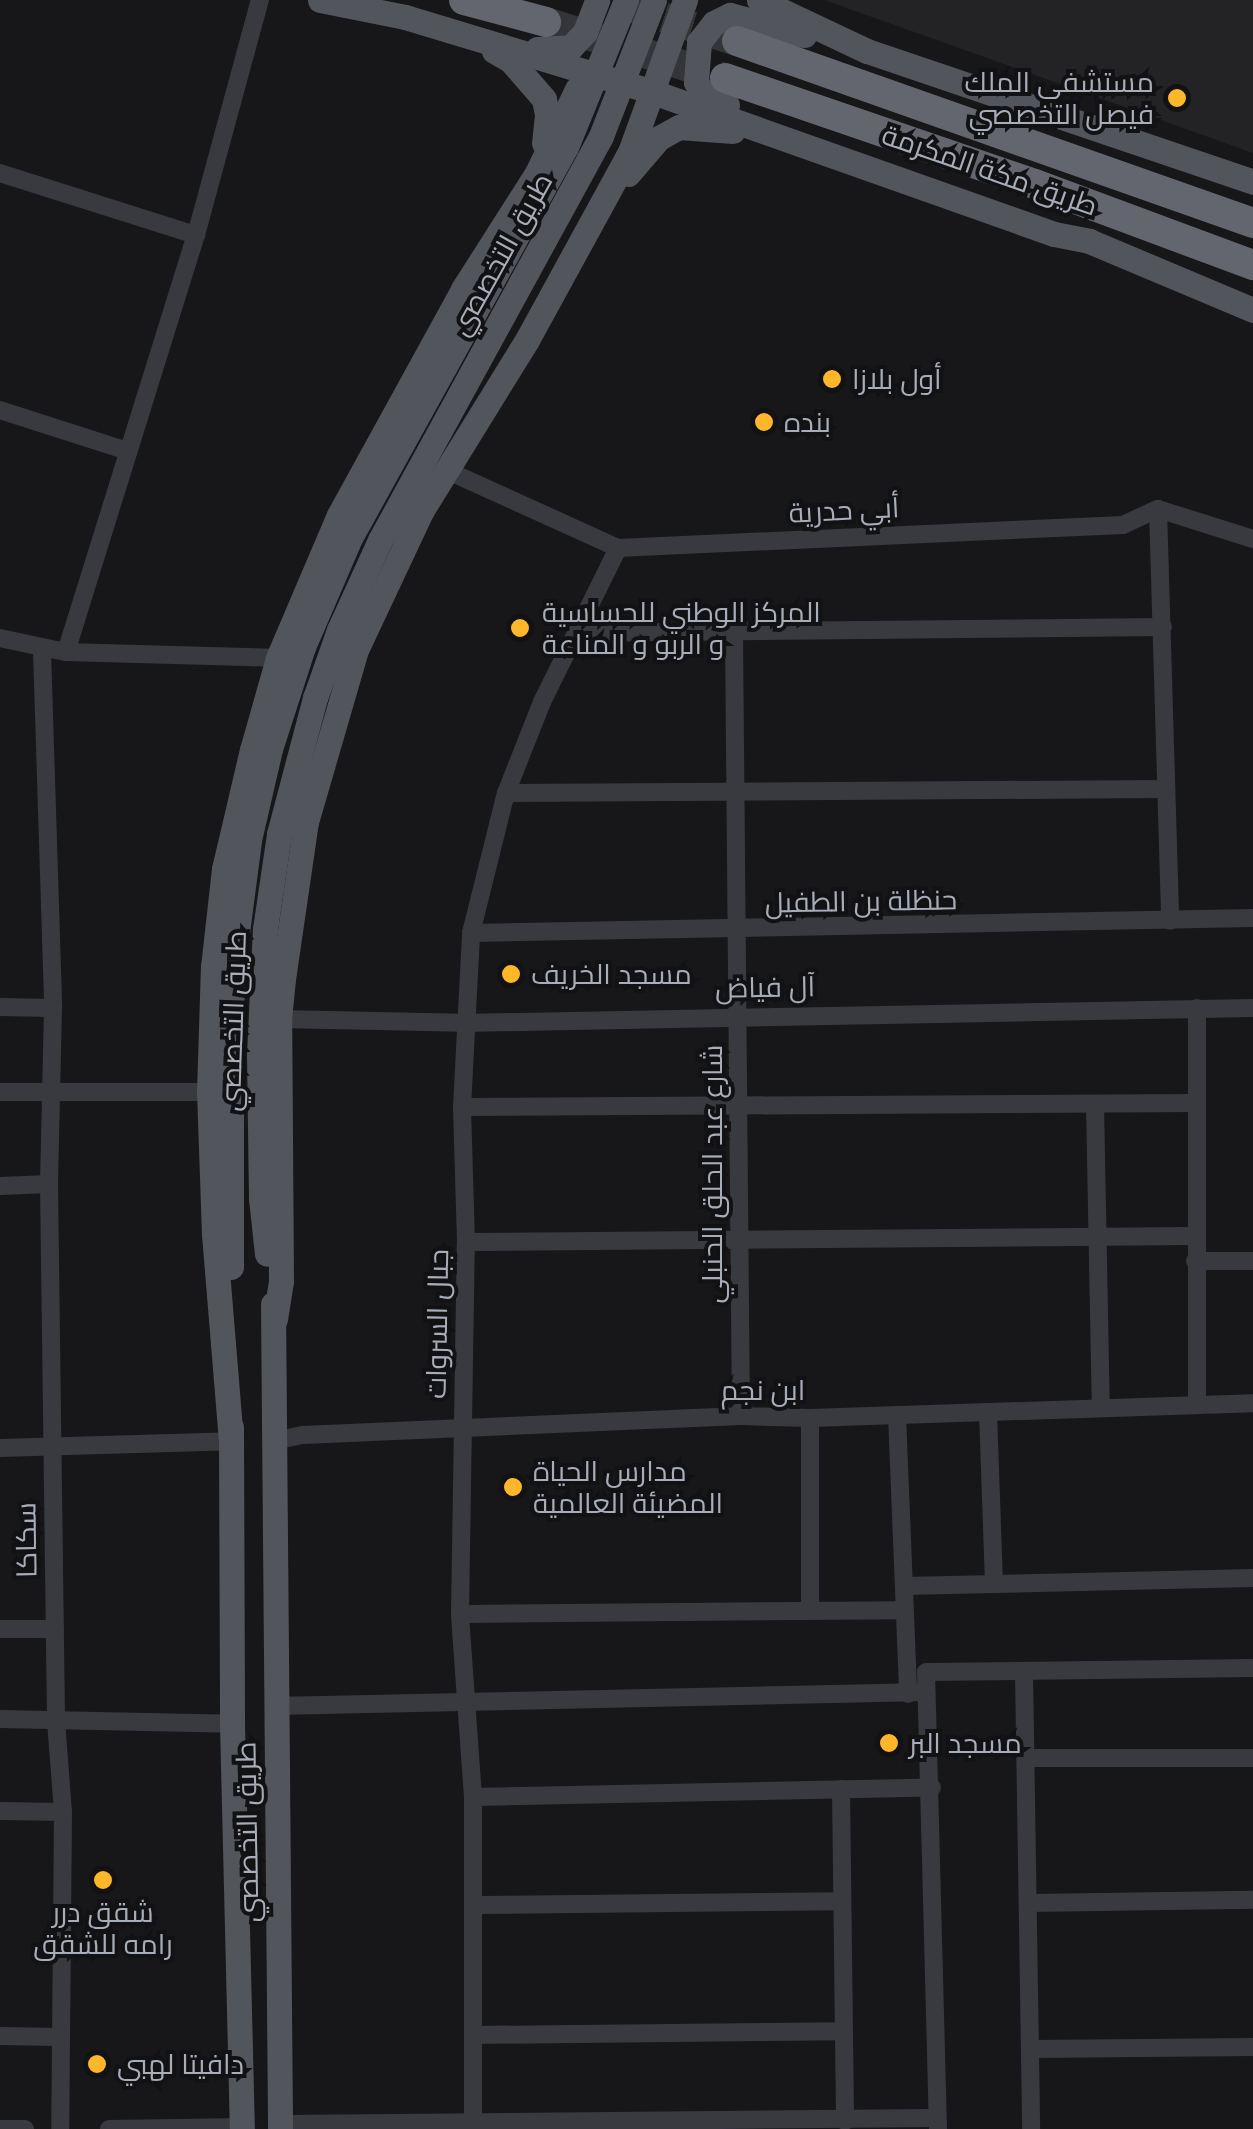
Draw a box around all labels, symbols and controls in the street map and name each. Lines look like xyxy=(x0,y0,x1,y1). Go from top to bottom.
place label: مستشفى الملك فيصل التخصصي xyxy=(964,65,1154,131)
marker: مستشفى الملك فيصل التخصصي xyxy=(1164,85,1190,111)
street label: طريق مكة المكرمة xyxy=(878,117,1102,223)
street label: طريق التخصصي xyxy=(443,167,559,341)
place label: أول بلازا xyxy=(852,362,942,396)
marker: أول بلازا xyxy=(821,368,843,390)
place label: بنده xyxy=(784,405,831,439)
marker: بنده xyxy=(753,411,775,433)
street label: أبي حدرية xyxy=(788,490,900,530)
place label: المركز الوطني للحساسية و الربو و المناعة xyxy=(542,595,821,661)
marker: المركز الوطني للحساسية و الربو و المناعة xyxy=(507,615,533,641)
street label: حنظلة بن الطفيل xyxy=(764,883,958,919)
street label: طريق التخصصي xyxy=(213,930,253,1112)
place label: مسجد الخريف xyxy=(531,957,692,991)
marker: مسجد الخريف xyxy=(500,963,522,985)
street label: آل فياض xyxy=(715,969,815,1005)
street label: شارع عبد الحلق الحنبلي xyxy=(695,1045,729,1303)
street label: جبال السروات xyxy=(419,1249,455,1399)
street label: ابن نجم xyxy=(721,1373,805,1407)
place label: مدارس الحياة المضيئة العالمية xyxy=(533,1454,723,1520)
marker: مدارس الحياة المضيئة العالمية xyxy=(502,1476,524,1498)
street label: سكاكا xyxy=(9,1502,43,1578)
place label: مسجد البر xyxy=(909,1726,1022,1760)
marker: مسجد البر xyxy=(878,1732,900,1754)
street label: طريق التخصصي xyxy=(229,1741,265,1923)
marker: شقق درر رامه للشقق xyxy=(92,1869,114,1891)
place label: شقق درر رامه للشقق xyxy=(33,1895,173,1961)
place label: دافيتا لهبي xyxy=(117,2047,244,2081)
marker: دافيتا لهبي xyxy=(86,2053,108,2075)

